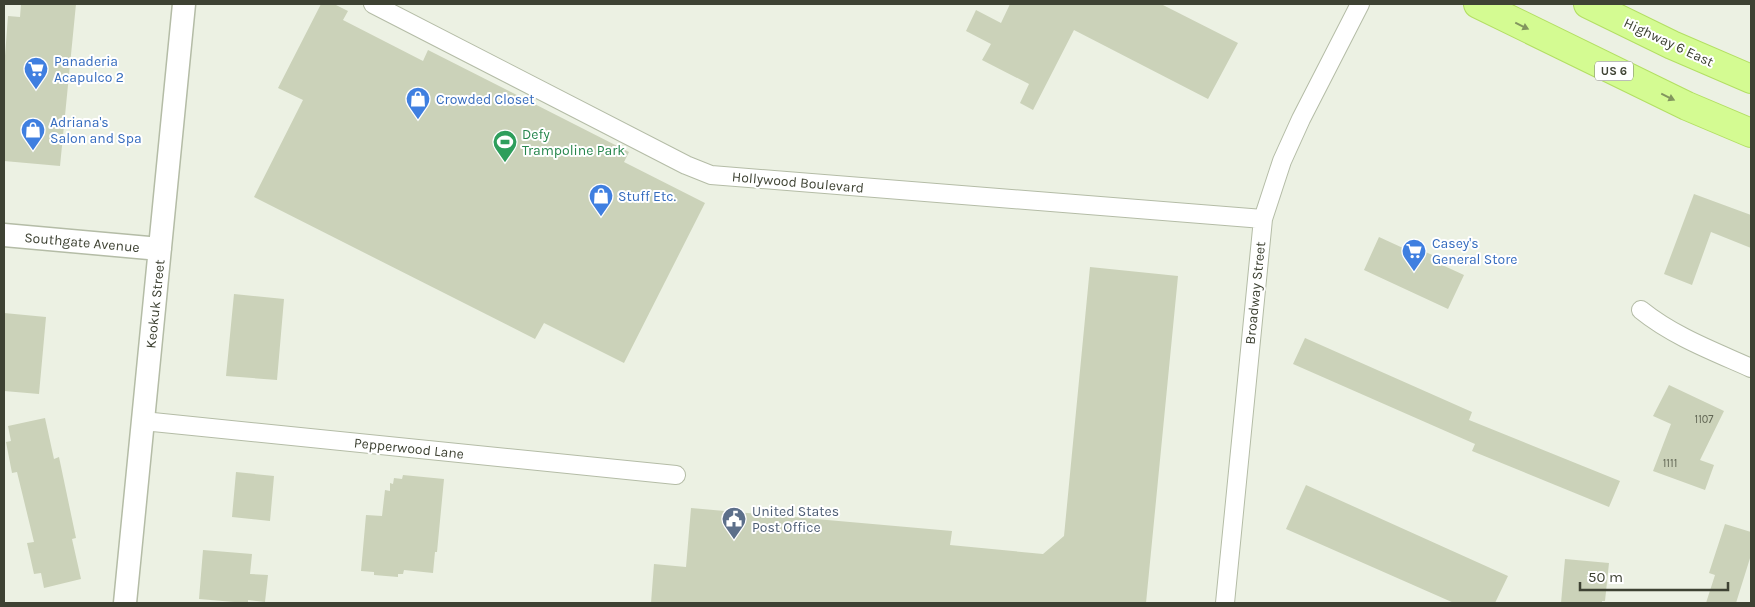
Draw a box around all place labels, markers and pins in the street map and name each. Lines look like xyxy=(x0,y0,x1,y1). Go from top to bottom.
place label: Panaderia Acapulco 2 xyxy=(54,53,124,86)
supermarket icon: Panaderia Acapulco 2 xyxy=(23,56,49,90)
shop icon: Crowded Closet xyxy=(405,86,431,120)
place label: Crowded Closet xyxy=(436,91,535,108)
place label: Adriana's Salon and Spa xyxy=(50,114,142,147)
shop icon: Adriana's Salon and Spa xyxy=(20,117,46,151)
place label: Defy Trampoline Park xyxy=(522,126,625,159)
sports icon: Defy Trampoline Park xyxy=(492,129,518,163)
shop icon: Stuff Etc. xyxy=(588,183,614,217)
place label: Stuff Etc. xyxy=(618,188,676,205)
place label: Casey's General Store xyxy=(1432,235,1517,268)
supermarket icon: Casey's General Store xyxy=(1401,238,1427,272)
place label: United States Post Office xyxy=(752,503,839,536)
public building icon: United States Post Office xyxy=(721,506,747,540)

